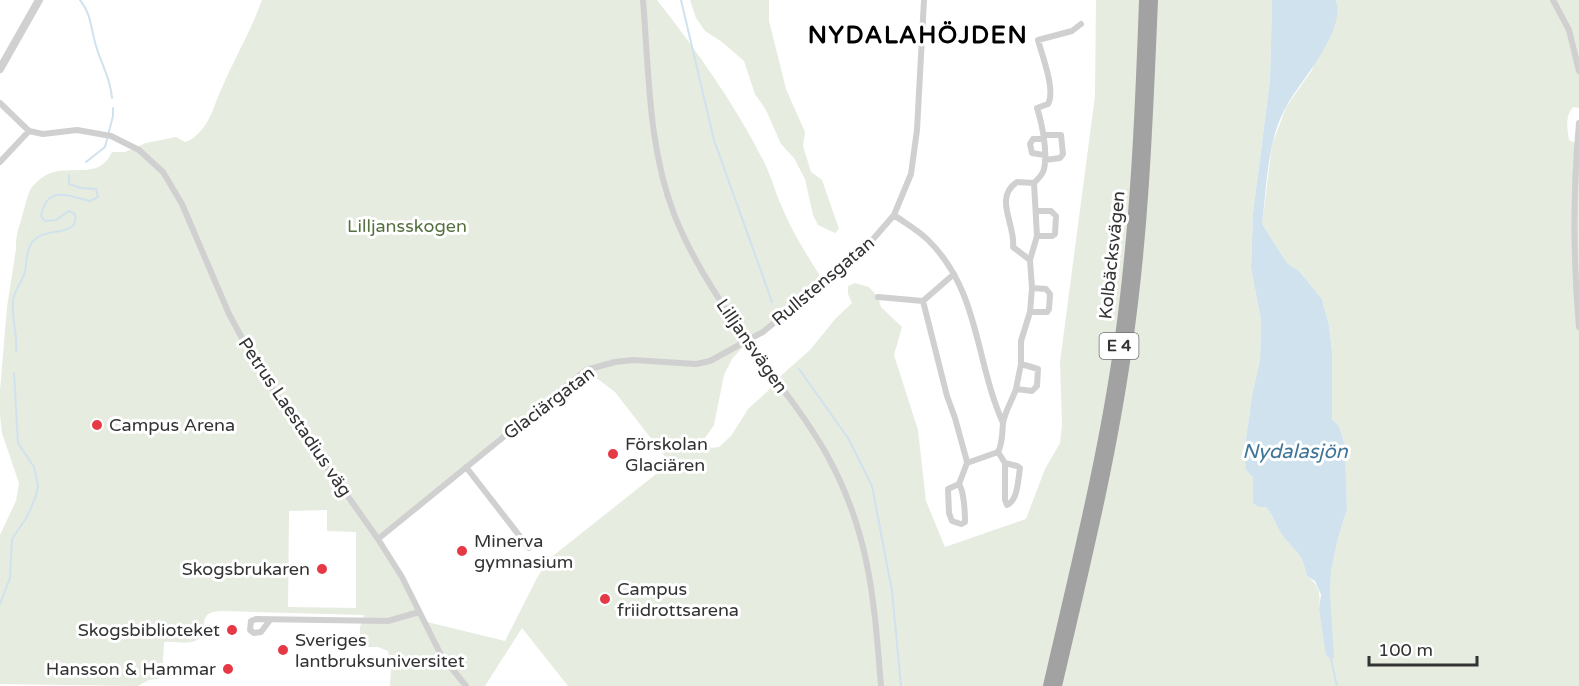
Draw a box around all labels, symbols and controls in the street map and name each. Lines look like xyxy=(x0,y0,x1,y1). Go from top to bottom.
district label: NYDALAHÖJDEN xyxy=(808,21,1028,50)
street label: Kolbäcksvägen xyxy=(1094,190,1130,320)
park label: Lilljansskogen xyxy=(347,215,467,237)
street label: Rullstensgatan xyxy=(767,232,879,330)
street label: Lilljansvägen xyxy=(711,295,793,397)
street label: Petrus Laestadius väg xyxy=(233,333,357,501)
road number: E 4 xyxy=(1100,333,1138,359)
street label: Glaciärgatan xyxy=(499,362,599,444)
place label: Campus Arena xyxy=(109,414,235,436)
marker: Campus Arena xyxy=(90,418,104,432)
place label: Förskolan Glaciären xyxy=(625,433,708,476)
water label: Nydalasjön xyxy=(1242,440,1349,464)
marker: Förskolan Glaciären xyxy=(606,447,620,461)
place label: Minerva gymnasium xyxy=(474,530,573,573)
marker: Minerva gymnasium xyxy=(455,544,469,558)
place label: Skogsbrukaren xyxy=(182,558,310,580)
marker: Skogsbrukaren xyxy=(315,562,329,576)
place label: Campus friidrottsarena xyxy=(617,578,739,621)
marker: Campus friidrottsarena xyxy=(598,592,612,606)
place label: Skogsbiblioteket xyxy=(78,619,220,641)
marker: Skogsbiblioteket xyxy=(225,623,239,637)
place label: Sveriges lantbruksuniversitet xyxy=(295,629,465,672)
scale bar xyxy=(1369,629,1477,667)
text: 100 m xyxy=(1378,639,1433,661)
marker: Sveriges lantbruksuniversitet xyxy=(276,643,290,657)
place label: Hansson & Hammar xyxy=(46,658,216,680)
marker: Hansson & Hammar xyxy=(221,662,235,676)

